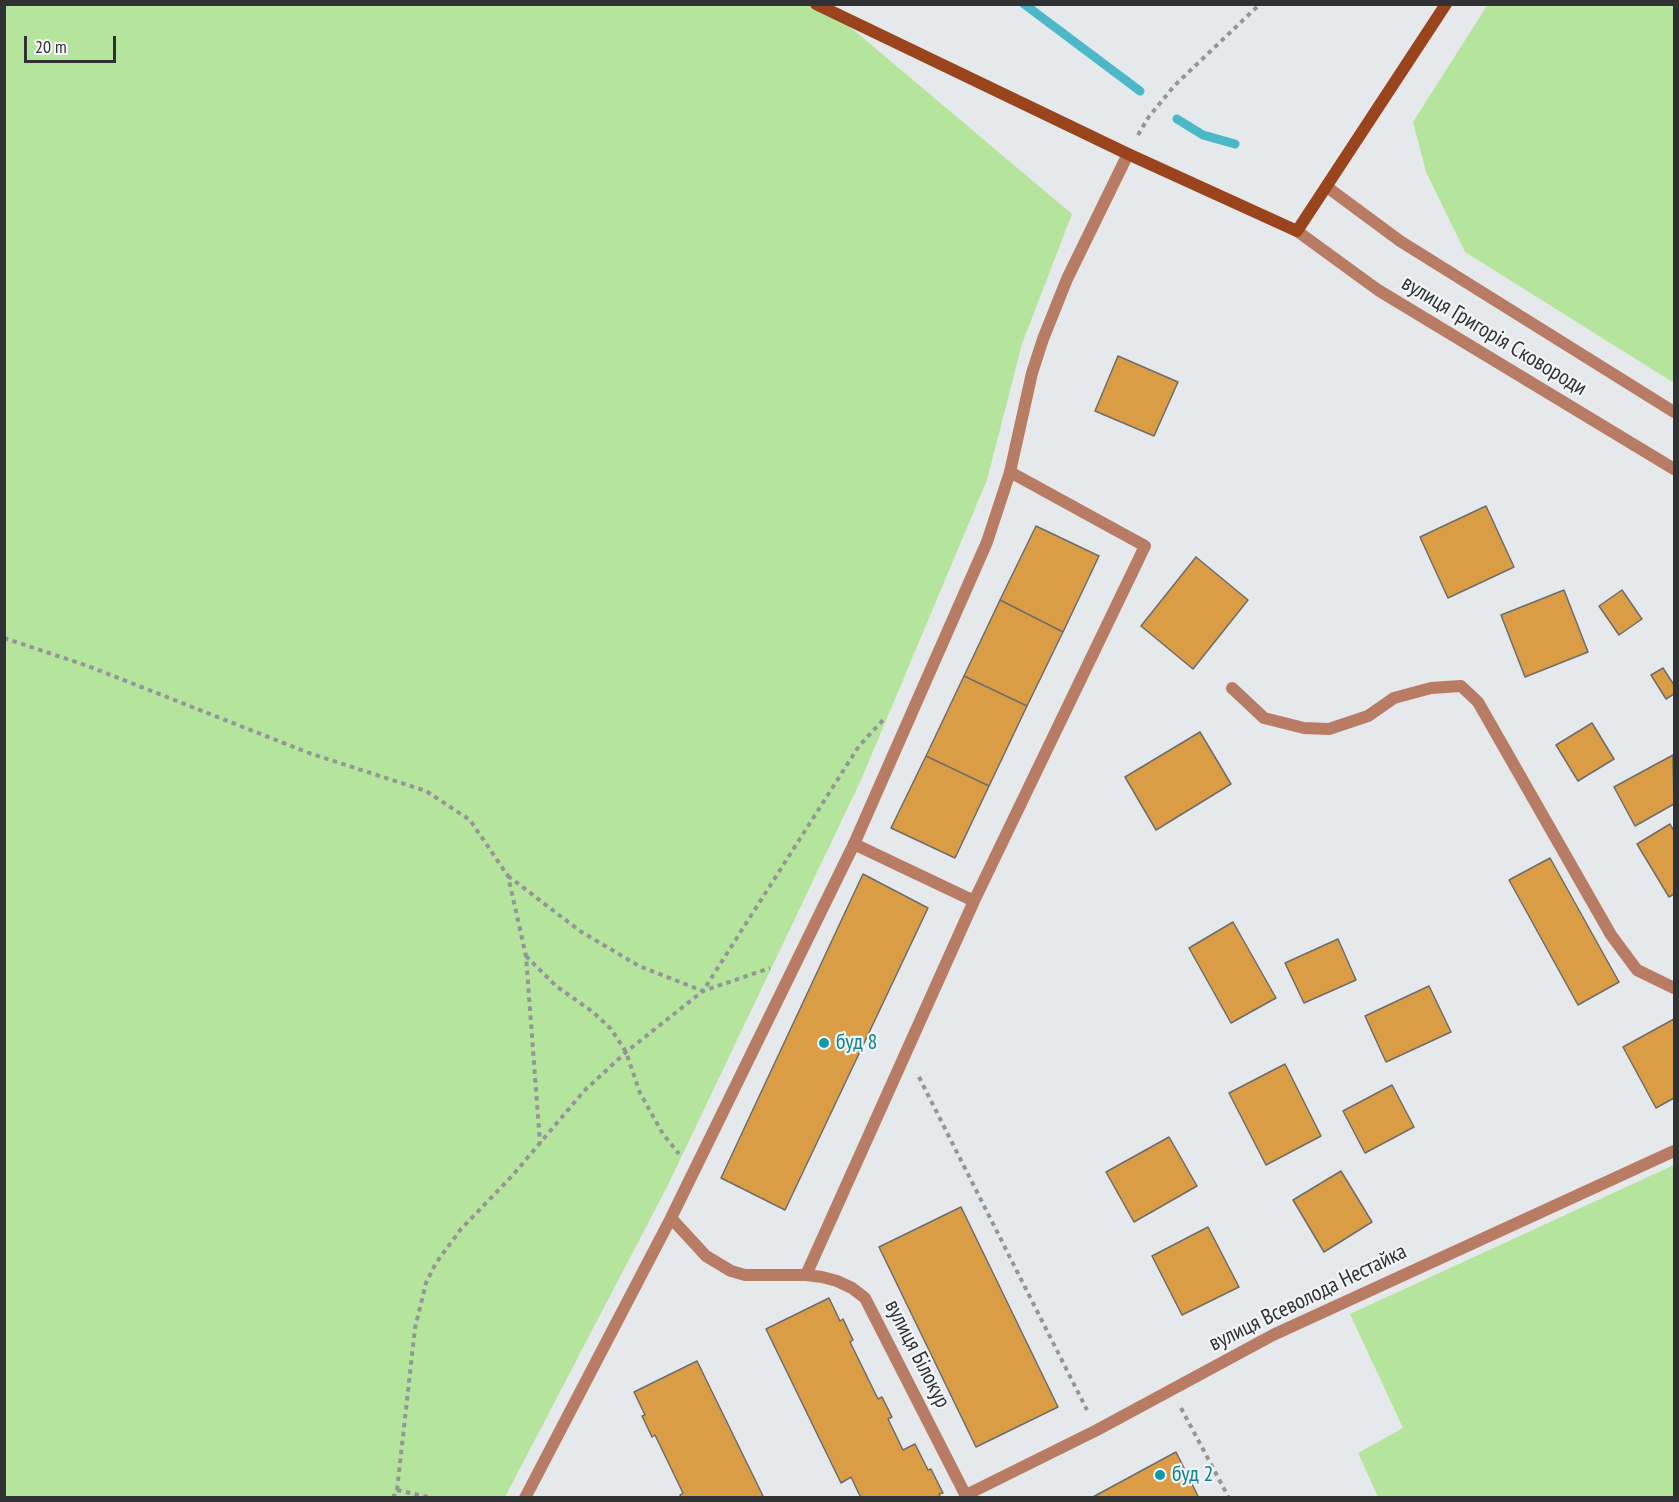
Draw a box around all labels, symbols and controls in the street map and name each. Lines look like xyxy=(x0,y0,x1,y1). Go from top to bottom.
scale bar xyxy=(27,24,118,62)
text: 20 m xyxy=(35,35,67,58)
street label: вулиця Григорія Сковороди xyxy=(1397,270,1591,402)
place label: буд 8 xyxy=(836,1030,877,1056)
marker: буд 8 xyxy=(817,1036,831,1050)
street label: вулиця Всеволода Нестайка xyxy=(1205,1239,1411,1357)
street label: вулиця Білокур xyxy=(879,1296,955,1412)
place label: буд 2 xyxy=(1172,1462,1213,1488)
marker: буд 2 xyxy=(1153,1468,1167,1482)

